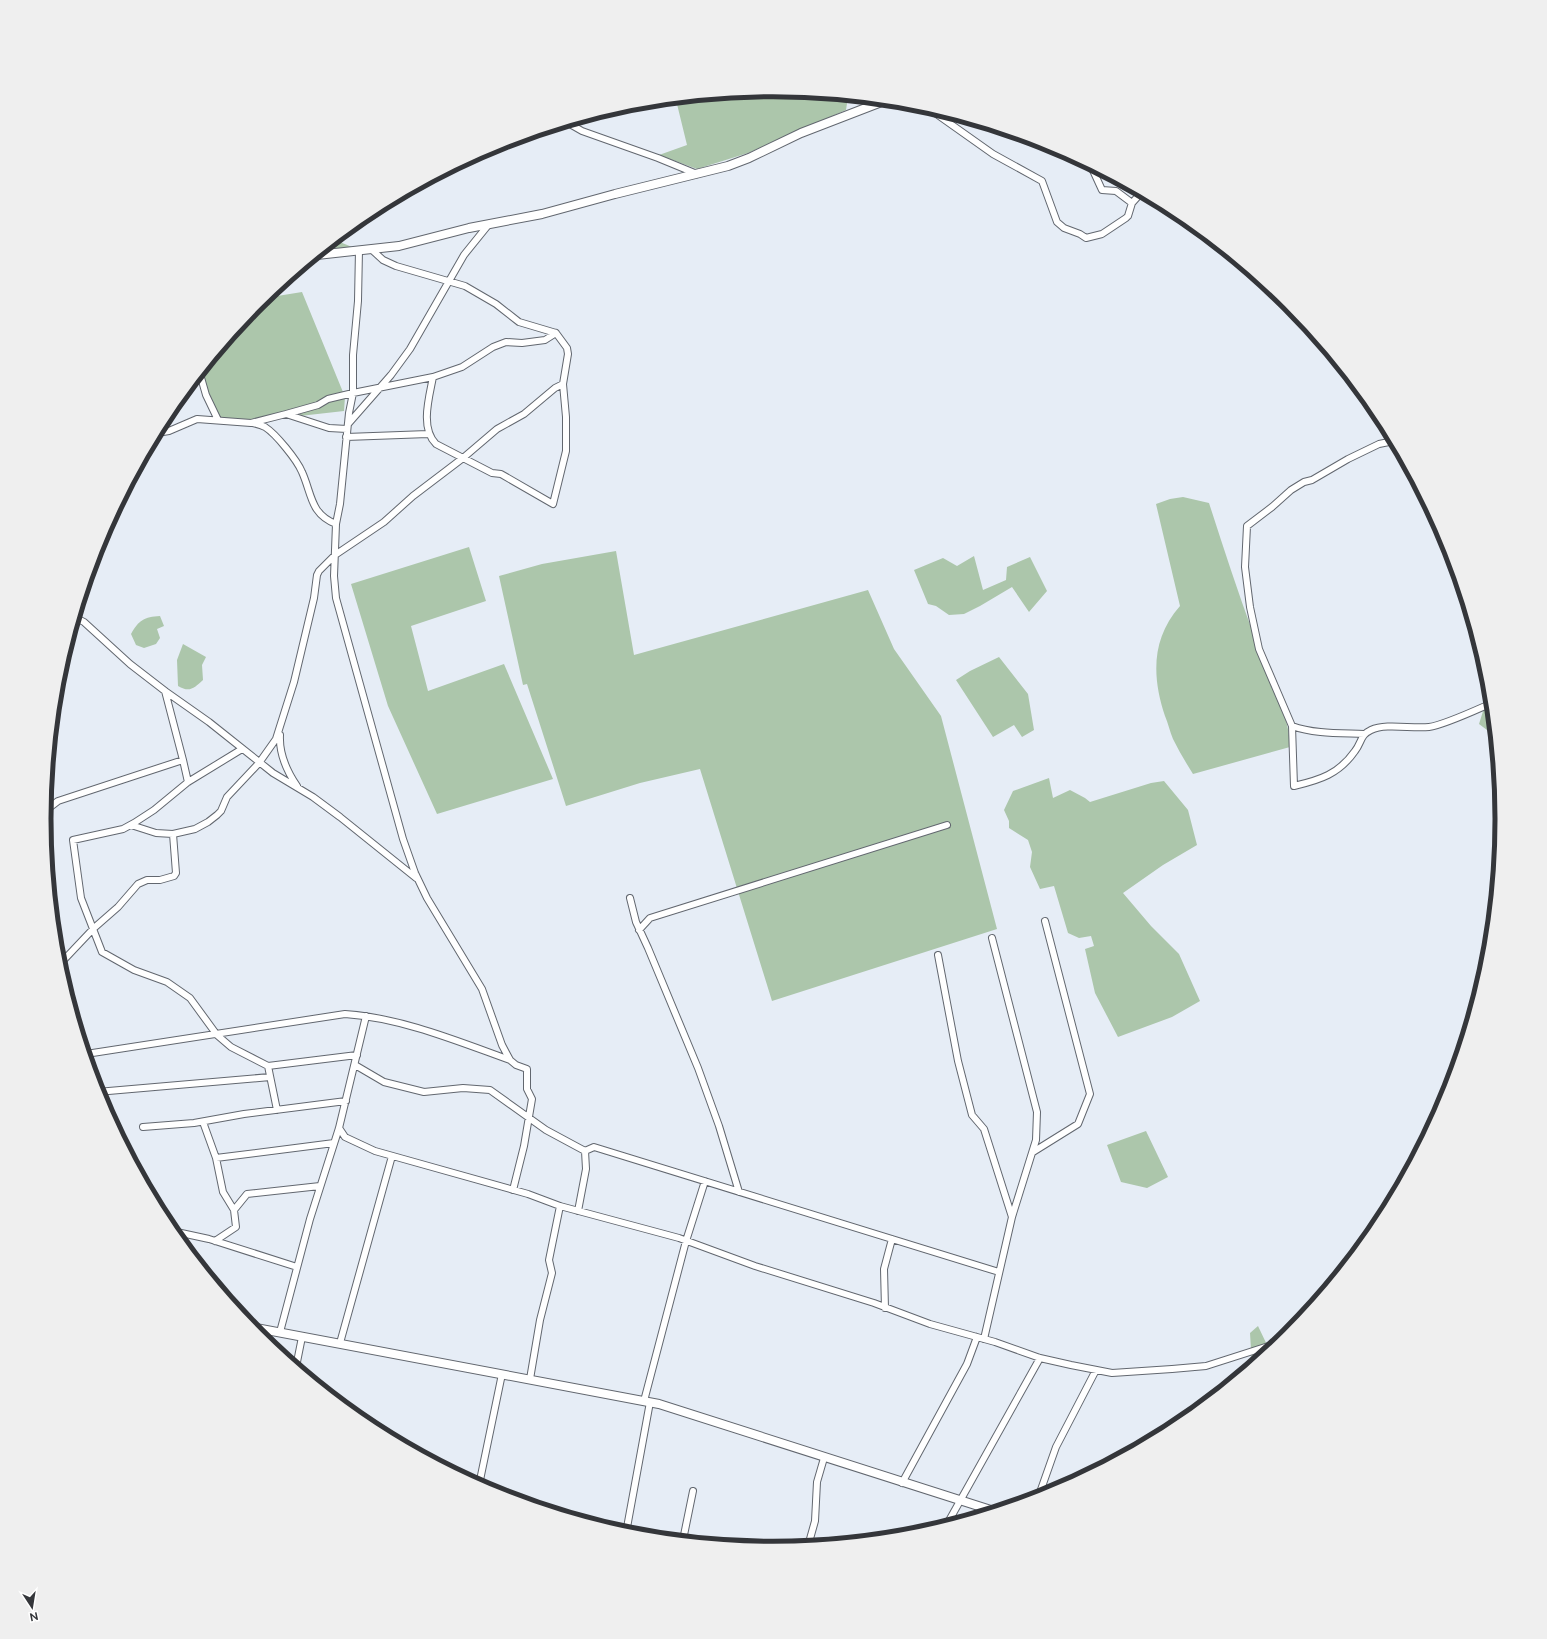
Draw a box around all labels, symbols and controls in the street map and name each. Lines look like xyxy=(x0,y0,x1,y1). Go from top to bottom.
north arrow xyxy=(12,1587,52,1627)
text: N xyxy=(29,1609,39,1624)

